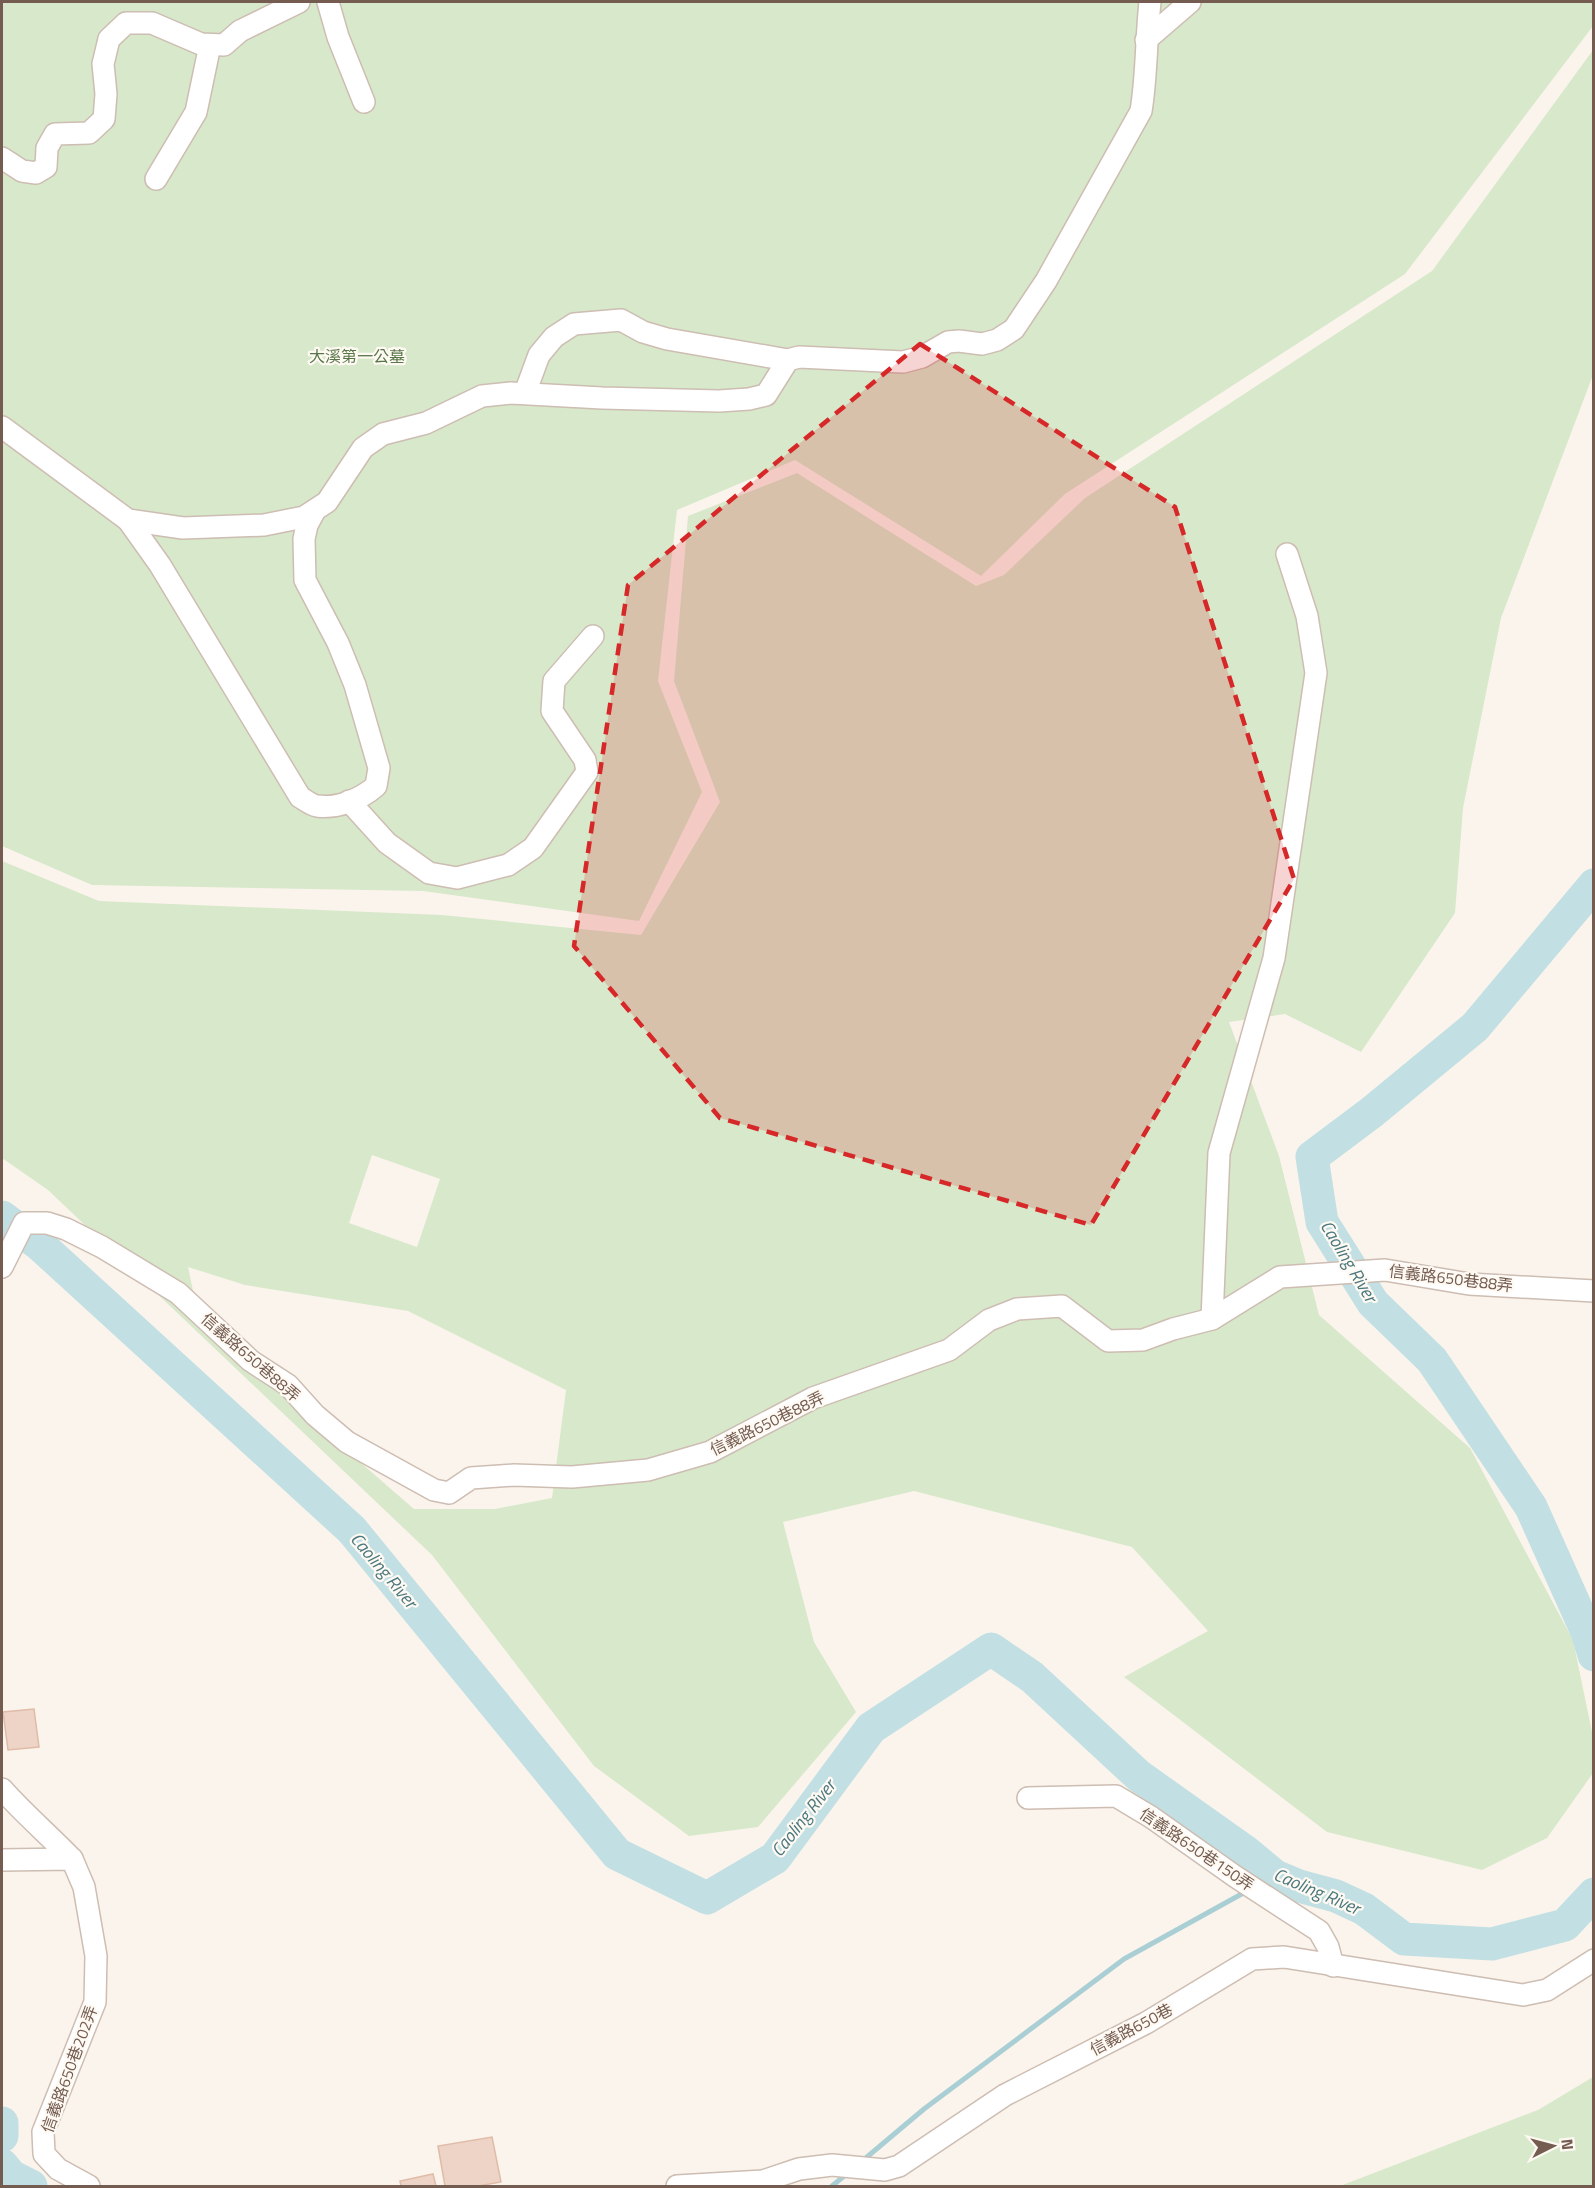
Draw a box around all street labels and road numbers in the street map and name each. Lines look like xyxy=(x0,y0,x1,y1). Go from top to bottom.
street label: 信義路650巷88弄 xyxy=(1388,1258,1514,1298)
street label: 信義路650巷88弄 xyxy=(196,1307,306,1407)
street label: 信義路650巷88弄 xyxy=(706,1385,828,1461)
street label: 信義路650巷150弄 xyxy=(1135,1802,1259,1896)
street label: 信義路650巷 xyxy=(1085,1997,1177,2061)
street label: 信義路650巷202弄 xyxy=(35,2002,103,2136)

